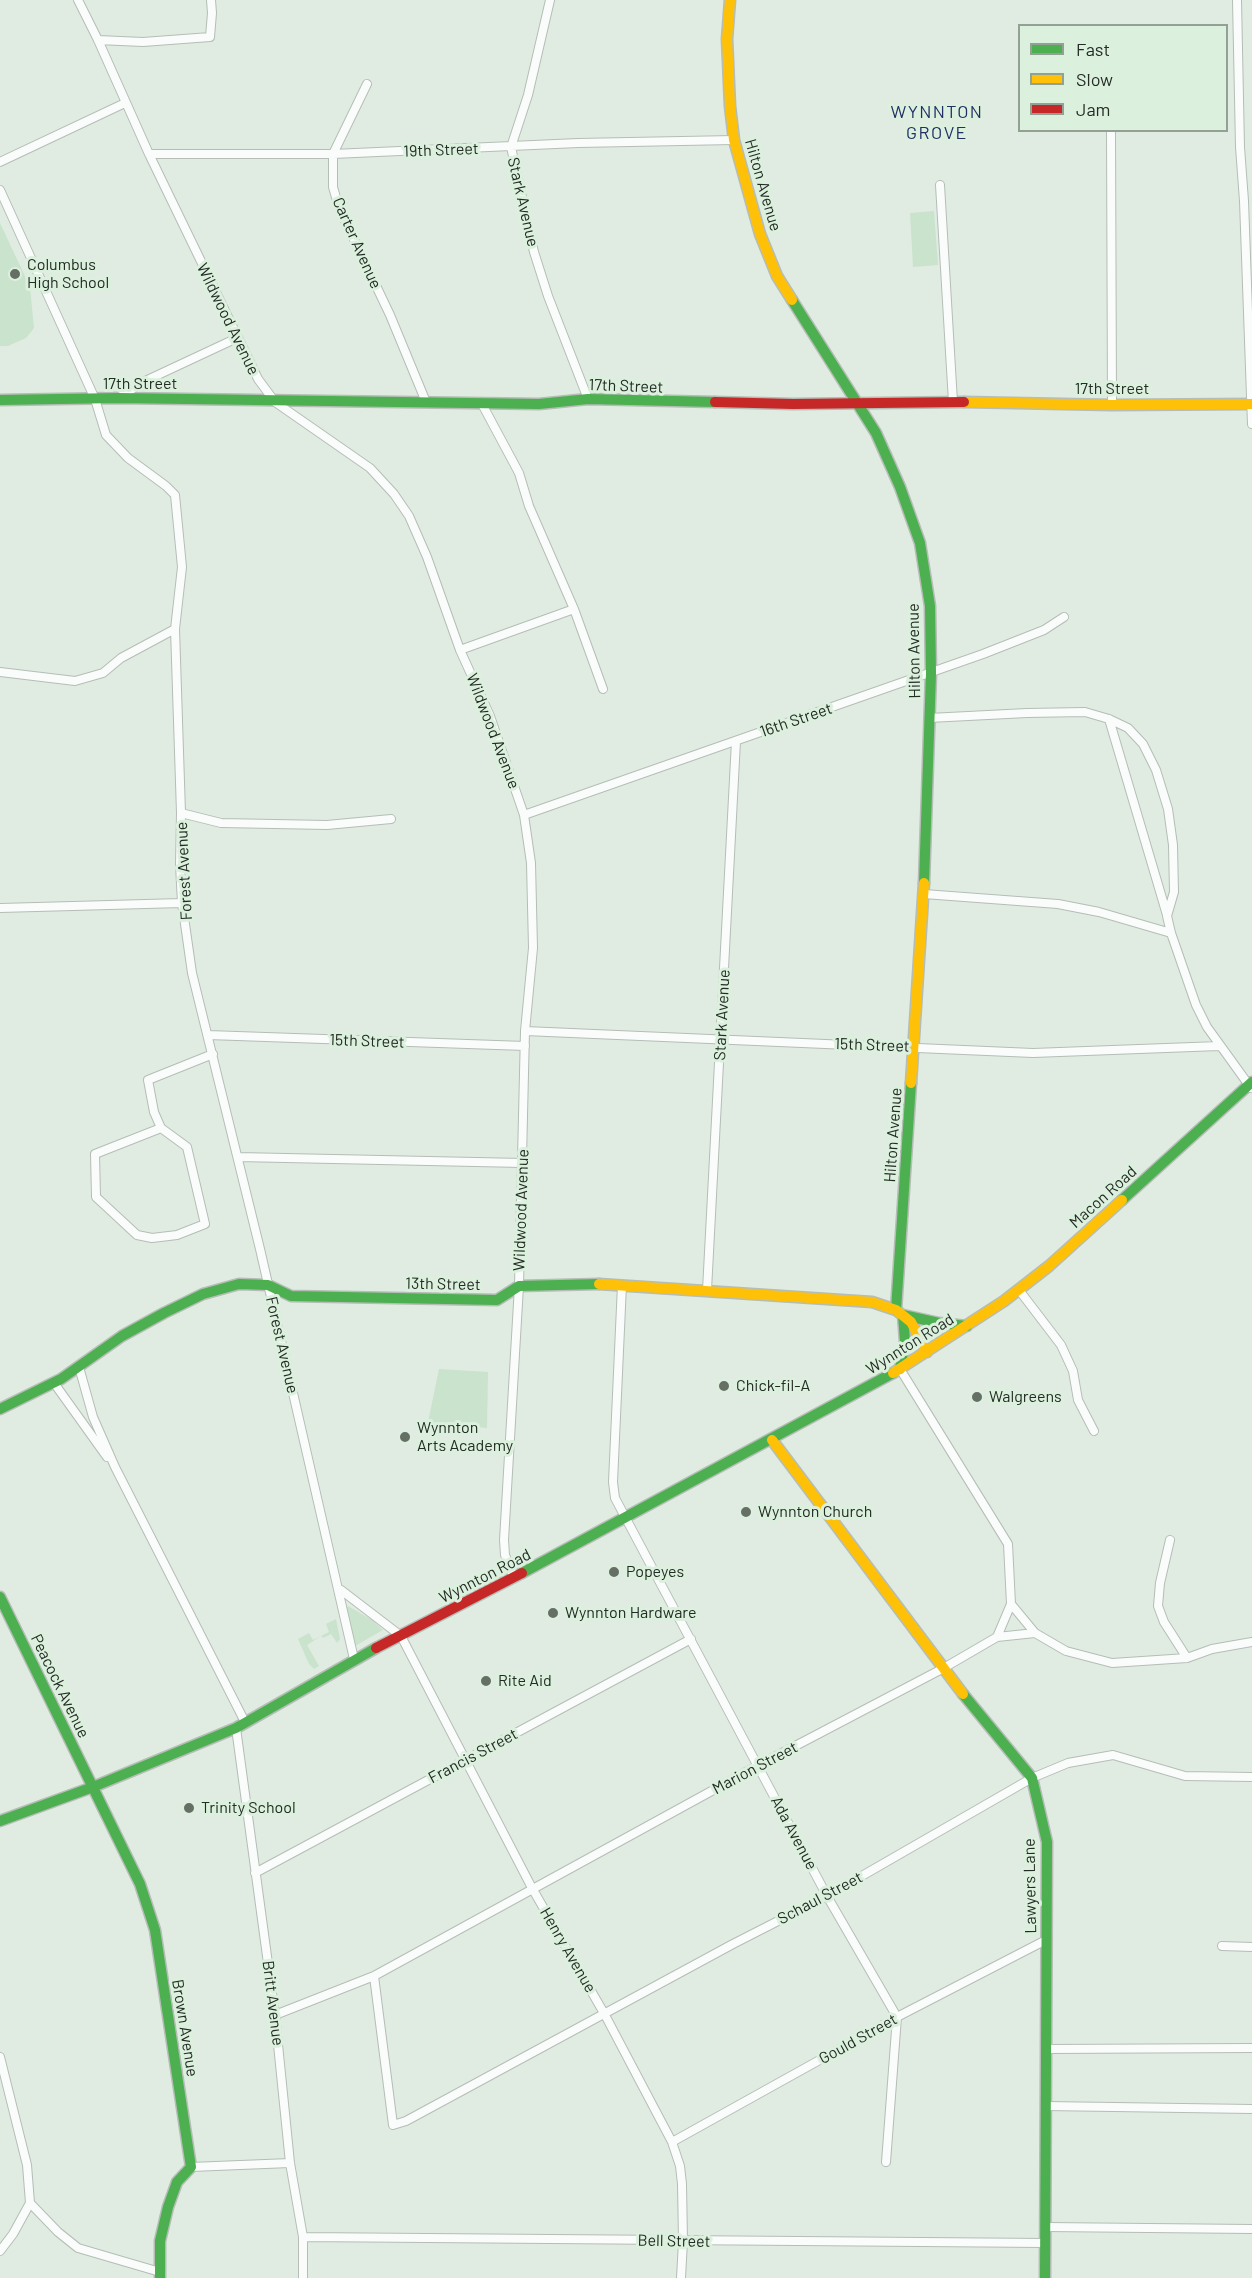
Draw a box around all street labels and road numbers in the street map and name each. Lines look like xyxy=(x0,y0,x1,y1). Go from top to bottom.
street label: Hilton Avenue xyxy=(741,137,785,233)
street label: 19th Street xyxy=(403,139,479,161)
street label: Stark Avenue xyxy=(503,155,543,249)
street label: Carter Avenue xyxy=(328,194,386,292)
street label: Wildwood Avenue xyxy=(193,260,263,378)
street label: 17th Street xyxy=(103,374,177,394)
street label: 17th Street xyxy=(588,375,664,397)
street label: 17th Street xyxy=(1075,379,1149,399)
street label: Hilton Avenue xyxy=(904,603,924,699)
street label: Wildwood Avenue xyxy=(462,671,524,791)
street label: 16th Street xyxy=(757,699,835,741)
street label: Forest Avenue xyxy=(172,821,196,921)
street label: Stark Avenue xyxy=(710,969,734,1061)
street label: 15th Street xyxy=(329,1030,405,1052)
street label: 15th Street xyxy=(834,1034,910,1056)
street label: Hilton Avenue xyxy=(880,1087,906,1183)
street label: Wildwood Avenue xyxy=(509,1149,533,1271)
street label: Macon Road xyxy=(1065,1162,1141,1232)
street label: 13th Street xyxy=(405,1274,481,1294)
street label: Forest Avenue xyxy=(262,1295,302,1395)
street label: Wynnton Road xyxy=(862,1309,958,1379)
street label: Wynnton Road xyxy=(436,1545,534,1607)
street label: Peacock Avenue xyxy=(27,1631,93,1741)
street label: Francis Street xyxy=(425,1724,521,1788)
street label: Marion Street xyxy=(709,1738,801,1798)
street label: Ada Avenue xyxy=(767,1793,821,1873)
street label: Lawyers Lane xyxy=(1020,1838,1040,1934)
street label: Schaul Street xyxy=(774,1868,866,1928)
street label: Henry Avenue xyxy=(536,1904,600,1996)
street label: Britt Avenue xyxy=(258,1959,288,2047)
street label: Brown Avenue xyxy=(168,1978,202,2078)
street label: Gould Street xyxy=(816,2010,900,2068)
street label: Bell Street xyxy=(637,2231,711,2251)

